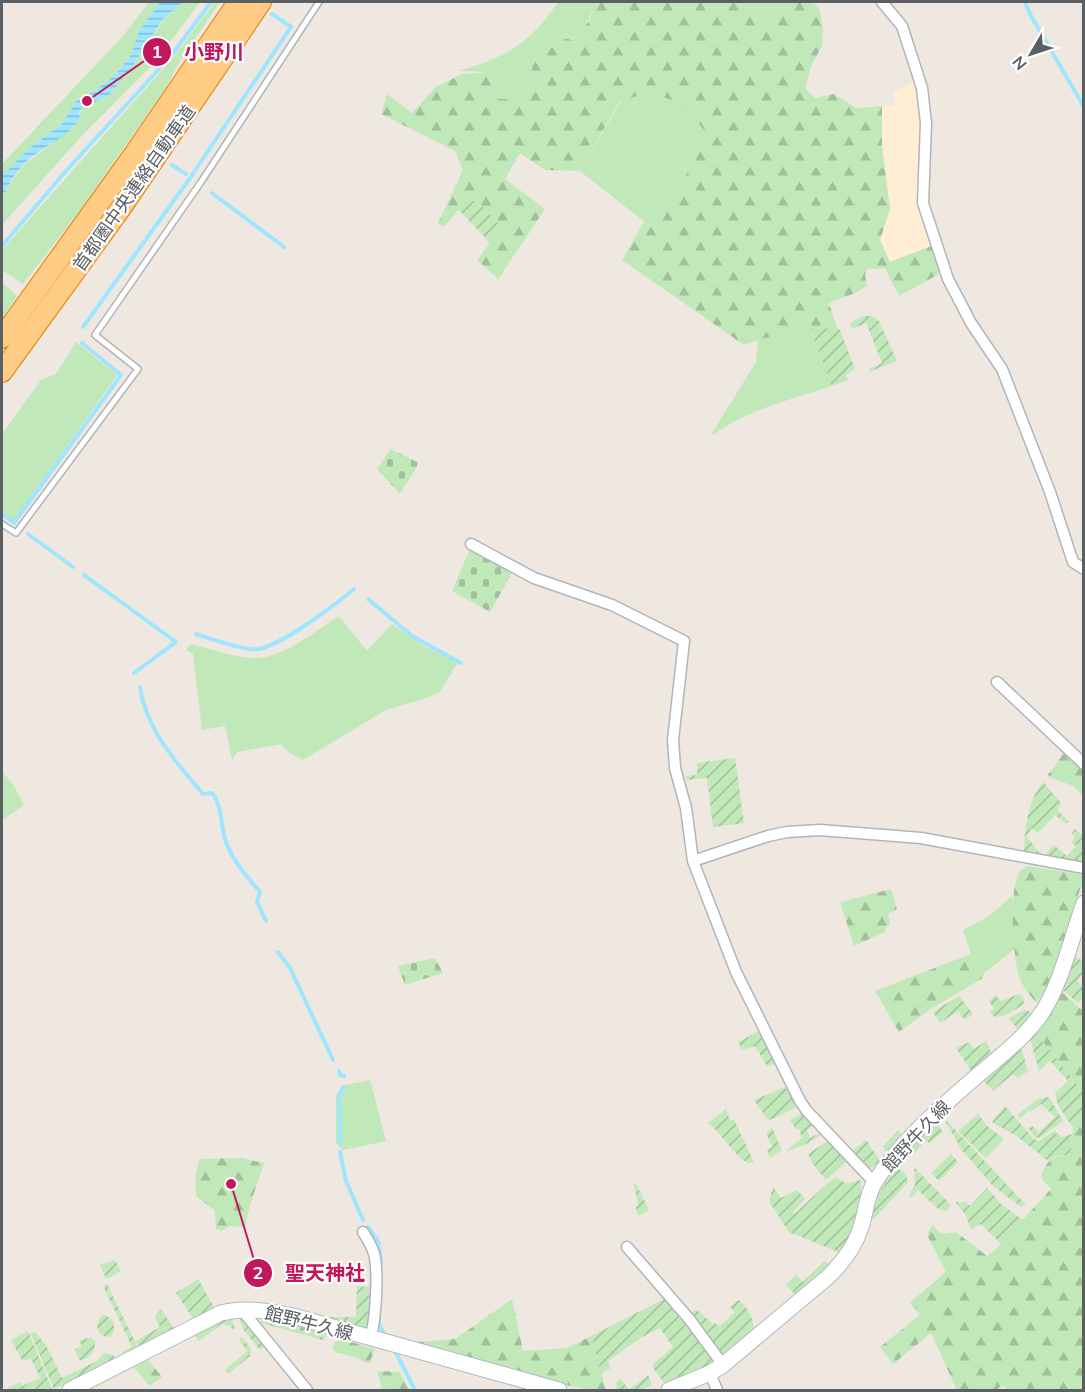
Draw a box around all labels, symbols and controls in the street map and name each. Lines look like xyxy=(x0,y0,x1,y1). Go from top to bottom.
north arrow xyxy=(1001,24,1061,84)
callout: 小野川 xyxy=(142,33,256,71)
text: 小野川 xyxy=(184,39,244,64)
text: 1 xyxy=(152,40,162,63)
text: N xyxy=(1008,52,1031,74)
street label: 首都圏中央連絡自動車道 xyxy=(68,100,200,276)
street label: 館野牛久線 xyxy=(877,1095,955,1177)
callout: 聖天神社 xyxy=(243,1254,377,1292)
text: 聖天神社 xyxy=(285,1260,365,1285)
text: 2 xyxy=(253,1261,263,1284)
street label: 館野牛久線 xyxy=(263,1301,355,1345)

